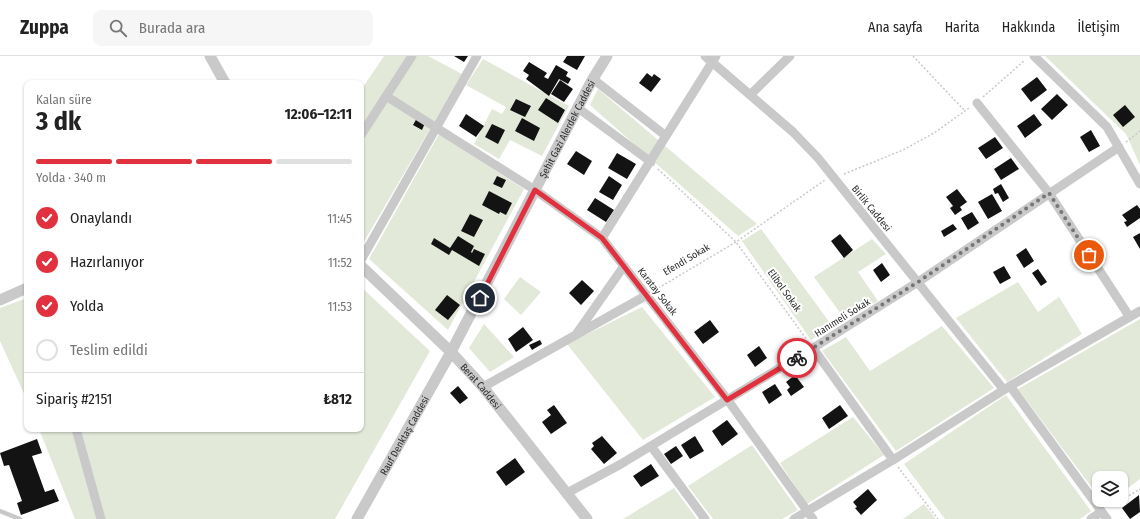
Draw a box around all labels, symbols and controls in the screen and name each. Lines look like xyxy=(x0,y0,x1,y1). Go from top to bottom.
search box xyxy=(93,10,373,46)
text: Zuppa xyxy=(20,16,69,39)
icon: search xyxy=(107,17,129,39)
text: Burada ara xyxy=(139,19,205,37)
text: Ana sayfa xyxy=(868,19,923,36)
text: Harita xyxy=(945,19,980,36)
text: Hakkında xyxy=(1002,19,1055,36)
text: İletişim xyxy=(1077,19,1120,36)
street label: Şehit Gazi Alerdek Caddesi xyxy=(537,78,598,180)
text: Kalan süre xyxy=(36,92,92,107)
text: 12:06–12:11 xyxy=(285,105,352,123)
text: 3 dk xyxy=(36,106,81,137)
text: Yolda · 340 m xyxy=(36,170,106,185)
street label: Birlik Caddesi xyxy=(849,182,894,234)
icon: check xyxy=(36,207,58,229)
text: Onaylandı xyxy=(70,209,132,227)
text: 11:45 xyxy=(327,211,352,226)
pin xyxy=(1072,238,1106,272)
street label: Efendi Sokak xyxy=(661,240,712,278)
icon: bag xyxy=(1078,244,1100,266)
icon: check xyxy=(36,251,58,273)
text: Hazırlanıyor xyxy=(70,253,144,271)
text: 11:52 xyxy=(328,255,352,270)
street label: Karatay Sokak xyxy=(635,265,680,318)
street label: Elibol Sokak xyxy=(765,266,805,314)
pin xyxy=(463,281,497,315)
icon: home xyxy=(469,287,491,309)
icon: check xyxy=(36,295,58,317)
street label: Hanımeli Sokak xyxy=(812,295,873,340)
text: Yolda xyxy=(70,297,104,315)
text: 11:53 xyxy=(327,299,352,314)
courier xyxy=(777,338,817,378)
text: Teslim edildi xyxy=(70,341,148,359)
icon: bike xyxy=(786,347,808,369)
street label: Berat Caddesi xyxy=(457,361,504,412)
text: Sipariş #2151 xyxy=(36,390,112,408)
text: ₺812 xyxy=(323,390,352,408)
street label: Rauf Denktaş Caddesi xyxy=(378,394,432,477)
map controls xyxy=(1092,471,1128,507)
button: layers xyxy=(1092,471,1128,507)

